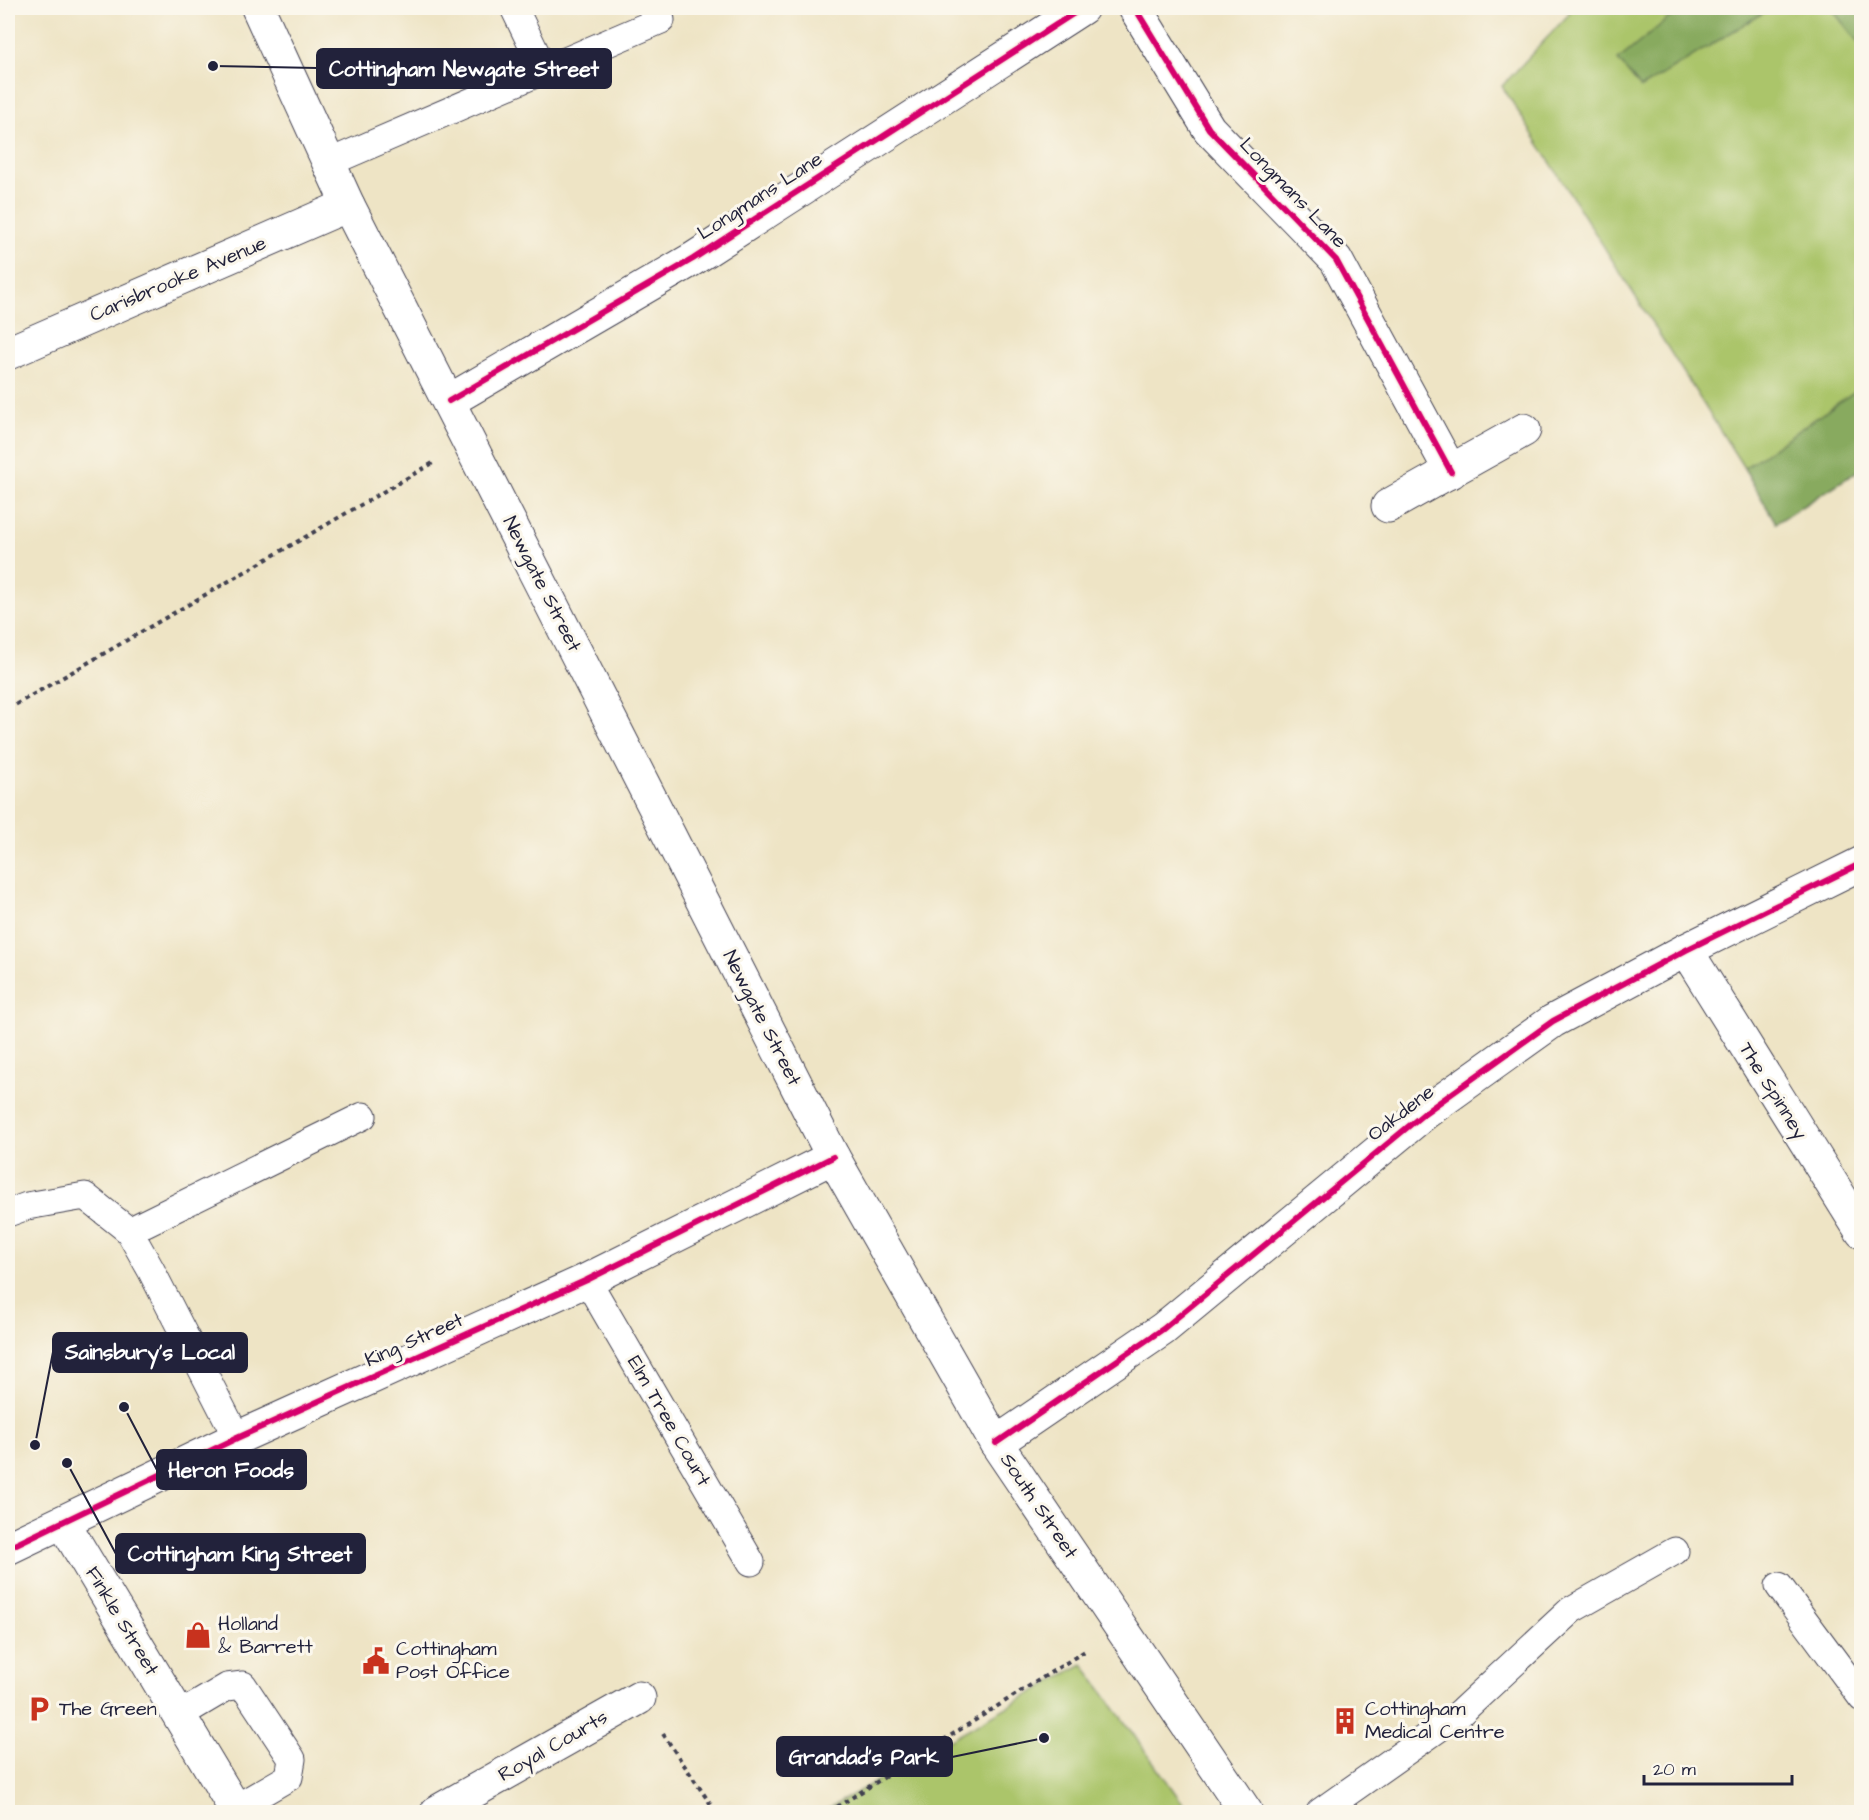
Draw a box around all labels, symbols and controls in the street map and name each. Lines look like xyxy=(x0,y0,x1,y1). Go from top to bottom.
callout: Cottingham Newgate Street xyxy=(317,49,611,88)
text: Cottingham Newgate Street xyxy=(329,55,600,86)
street label: Longmans Lane xyxy=(1232,131,1353,255)
street label: Longmans Lane xyxy=(692,145,829,248)
street label: Carisbrooke Avenue xyxy=(85,229,271,329)
street label: Newgate Street xyxy=(495,511,588,657)
street label: Newgate Street xyxy=(715,945,808,1091)
street label: The Spinney xyxy=(1731,1037,1814,1146)
street label: Oakdene xyxy=(1362,1078,1440,1148)
street label: King Street xyxy=(360,1306,468,1375)
callout: Sainsbury's Local xyxy=(53,1333,247,1372)
text: Sainsbury's Local xyxy=(64,1338,236,1370)
street label: Elm Tree Court xyxy=(620,1351,718,1491)
street label: South Street xyxy=(993,1448,1085,1564)
callout: Heron Foods xyxy=(157,1450,306,1489)
text: Heron Foods xyxy=(168,1456,294,1485)
callout: Cottingham King Street xyxy=(116,1534,365,1573)
text: Cottingham King Street xyxy=(128,1540,353,1571)
street label: Finkle Street xyxy=(78,1561,166,1681)
place label: Holland & Barrett xyxy=(218,1610,313,1661)
shop icon: Holland & Barrett xyxy=(183,1620,213,1650)
place label: Cottingham Post Office xyxy=(396,1635,510,1686)
public building icon: Cottingham Post Office xyxy=(361,1646,391,1676)
parking icon: The Green xyxy=(24,1694,54,1724)
place label: The Green xyxy=(59,1695,157,1723)
place label: Cottingham Medical Centre xyxy=(1365,1695,1505,1746)
street label: Royal Courts xyxy=(493,1703,614,1790)
building icon: Cottingham Medical Centre xyxy=(1330,1706,1360,1736)
callout: Grandad's Park xyxy=(777,1737,952,1776)
text: Grandad's Park xyxy=(789,1743,939,1772)
scale bar xyxy=(1644,1748,1792,1786)
text: 20 m xyxy=(1653,1757,1696,1782)

